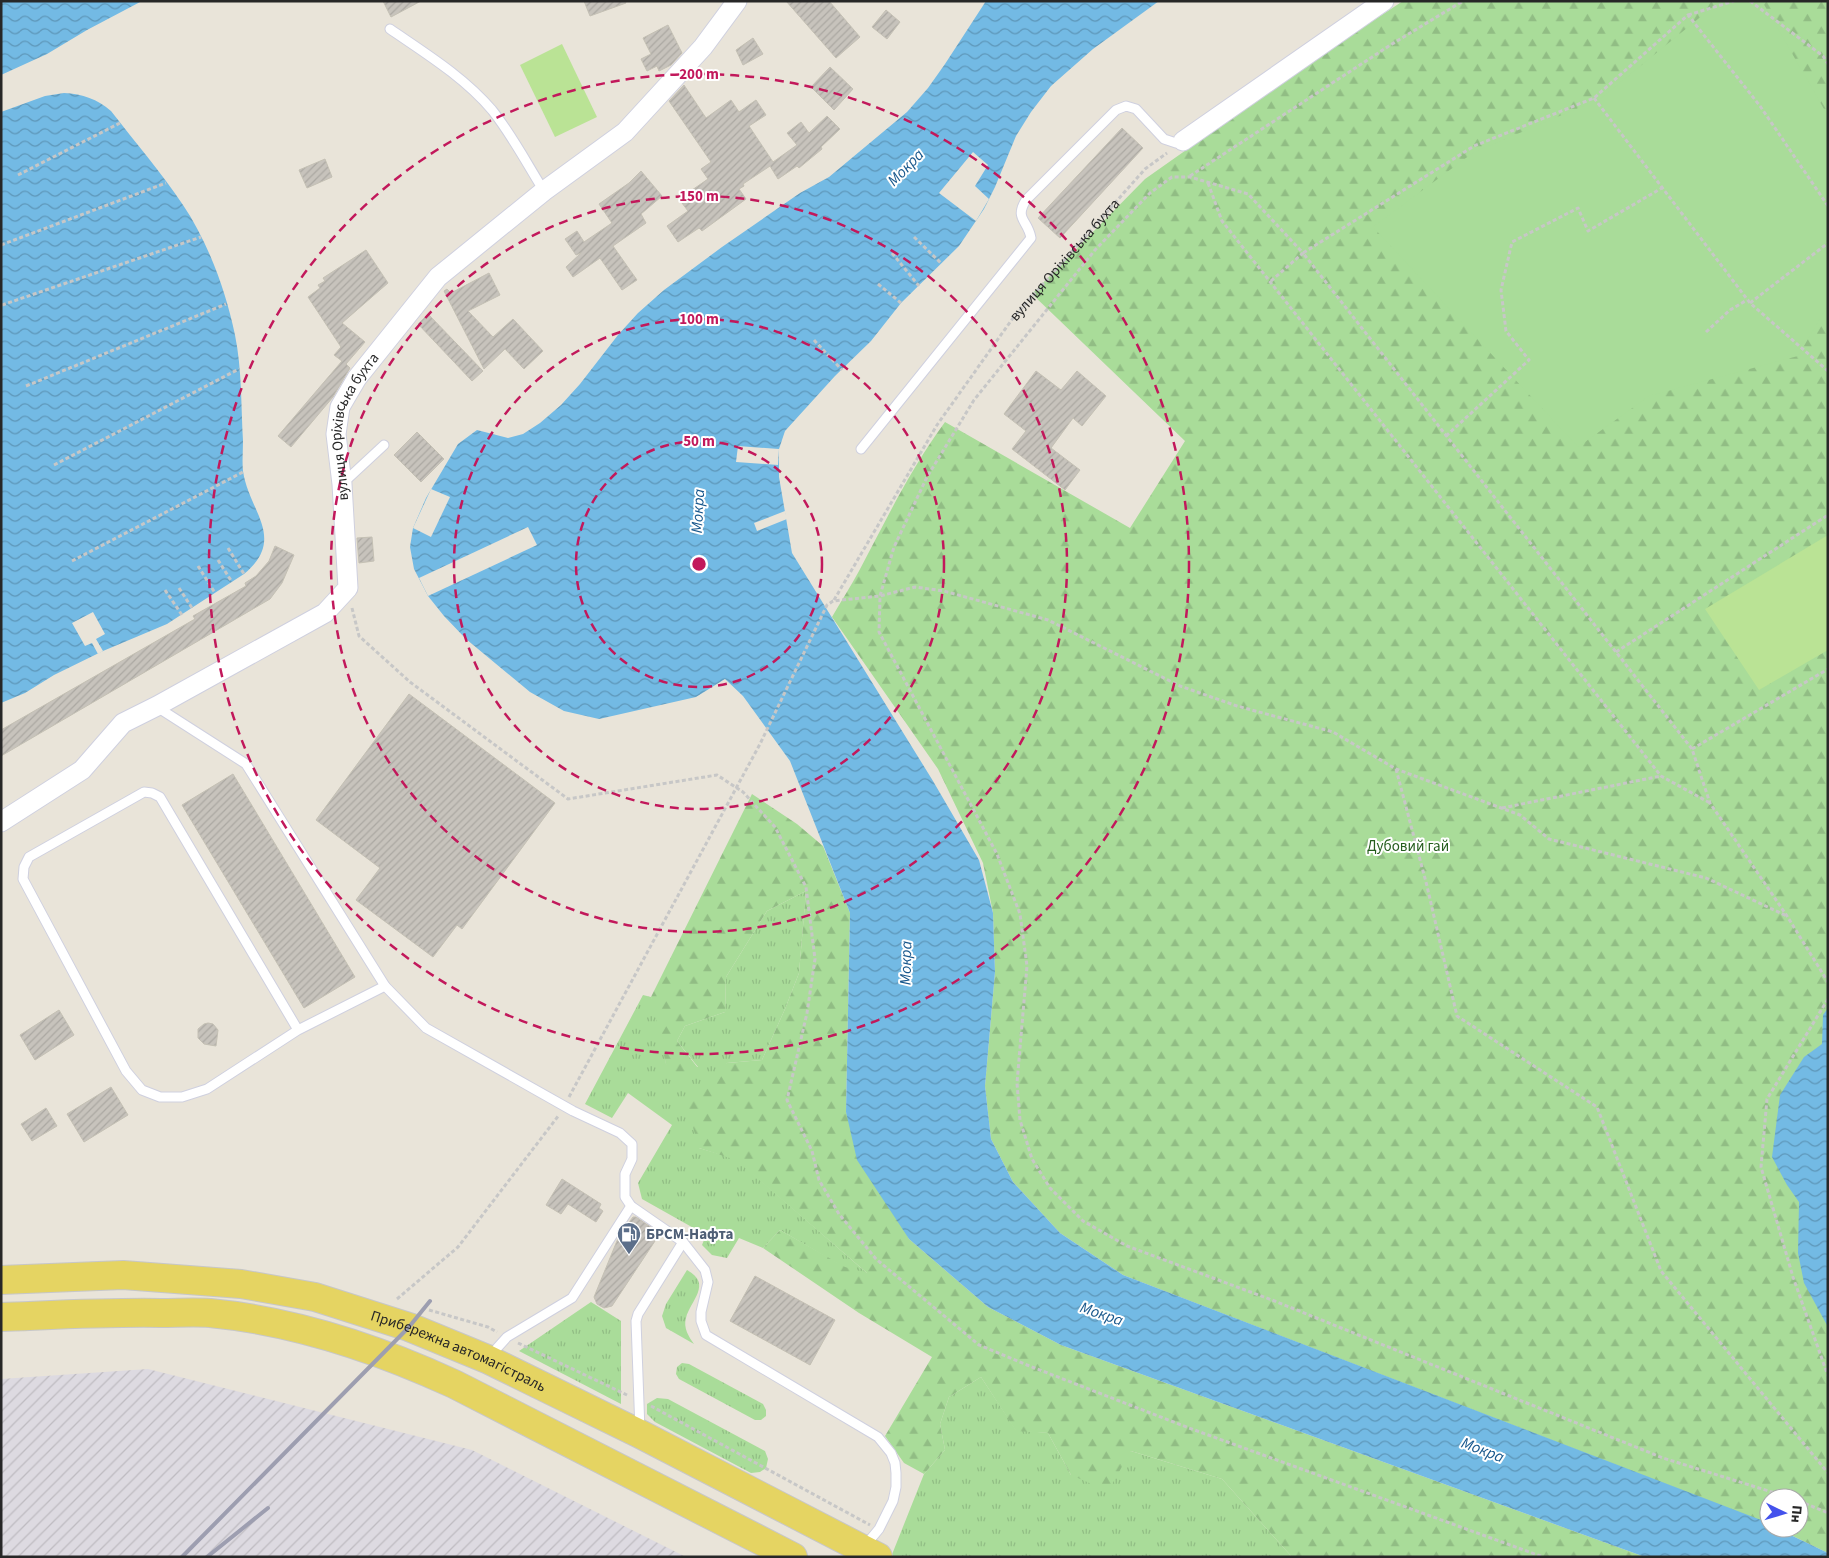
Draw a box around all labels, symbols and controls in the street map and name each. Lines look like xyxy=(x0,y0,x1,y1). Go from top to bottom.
text: 200 m xyxy=(679,64,719,85)
water label: Мокра xyxy=(882,144,929,191)
text: 150 m xyxy=(679,186,719,207)
street label: вулиця Оріхівська бухта xyxy=(1005,194,1125,326)
text: 100 m xyxy=(679,309,719,330)
street label: вулиця Оріхівська бухта xyxy=(326,349,384,501)
text: 50 m xyxy=(683,431,715,452)
water label: Мокра xyxy=(686,488,710,534)
centre of rings xyxy=(690,555,708,573)
park label: Дубовий гай xyxy=(1367,836,1449,857)
water label: Мокра xyxy=(895,940,917,985)
fuel station icon: БРСМ-Нафта xyxy=(616,1221,642,1255)
place label: БРСМ-Нафта xyxy=(646,1224,733,1245)
water label: Мокра xyxy=(1077,1296,1127,1332)
street label: Прибережна автомагістраль xyxy=(368,1305,549,1397)
water label: Мокра xyxy=(1458,1432,1508,1468)
north arrow xyxy=(1759,1488,1809,1538)
text: Пн xyxy=(1785,1504,1807,1524)

